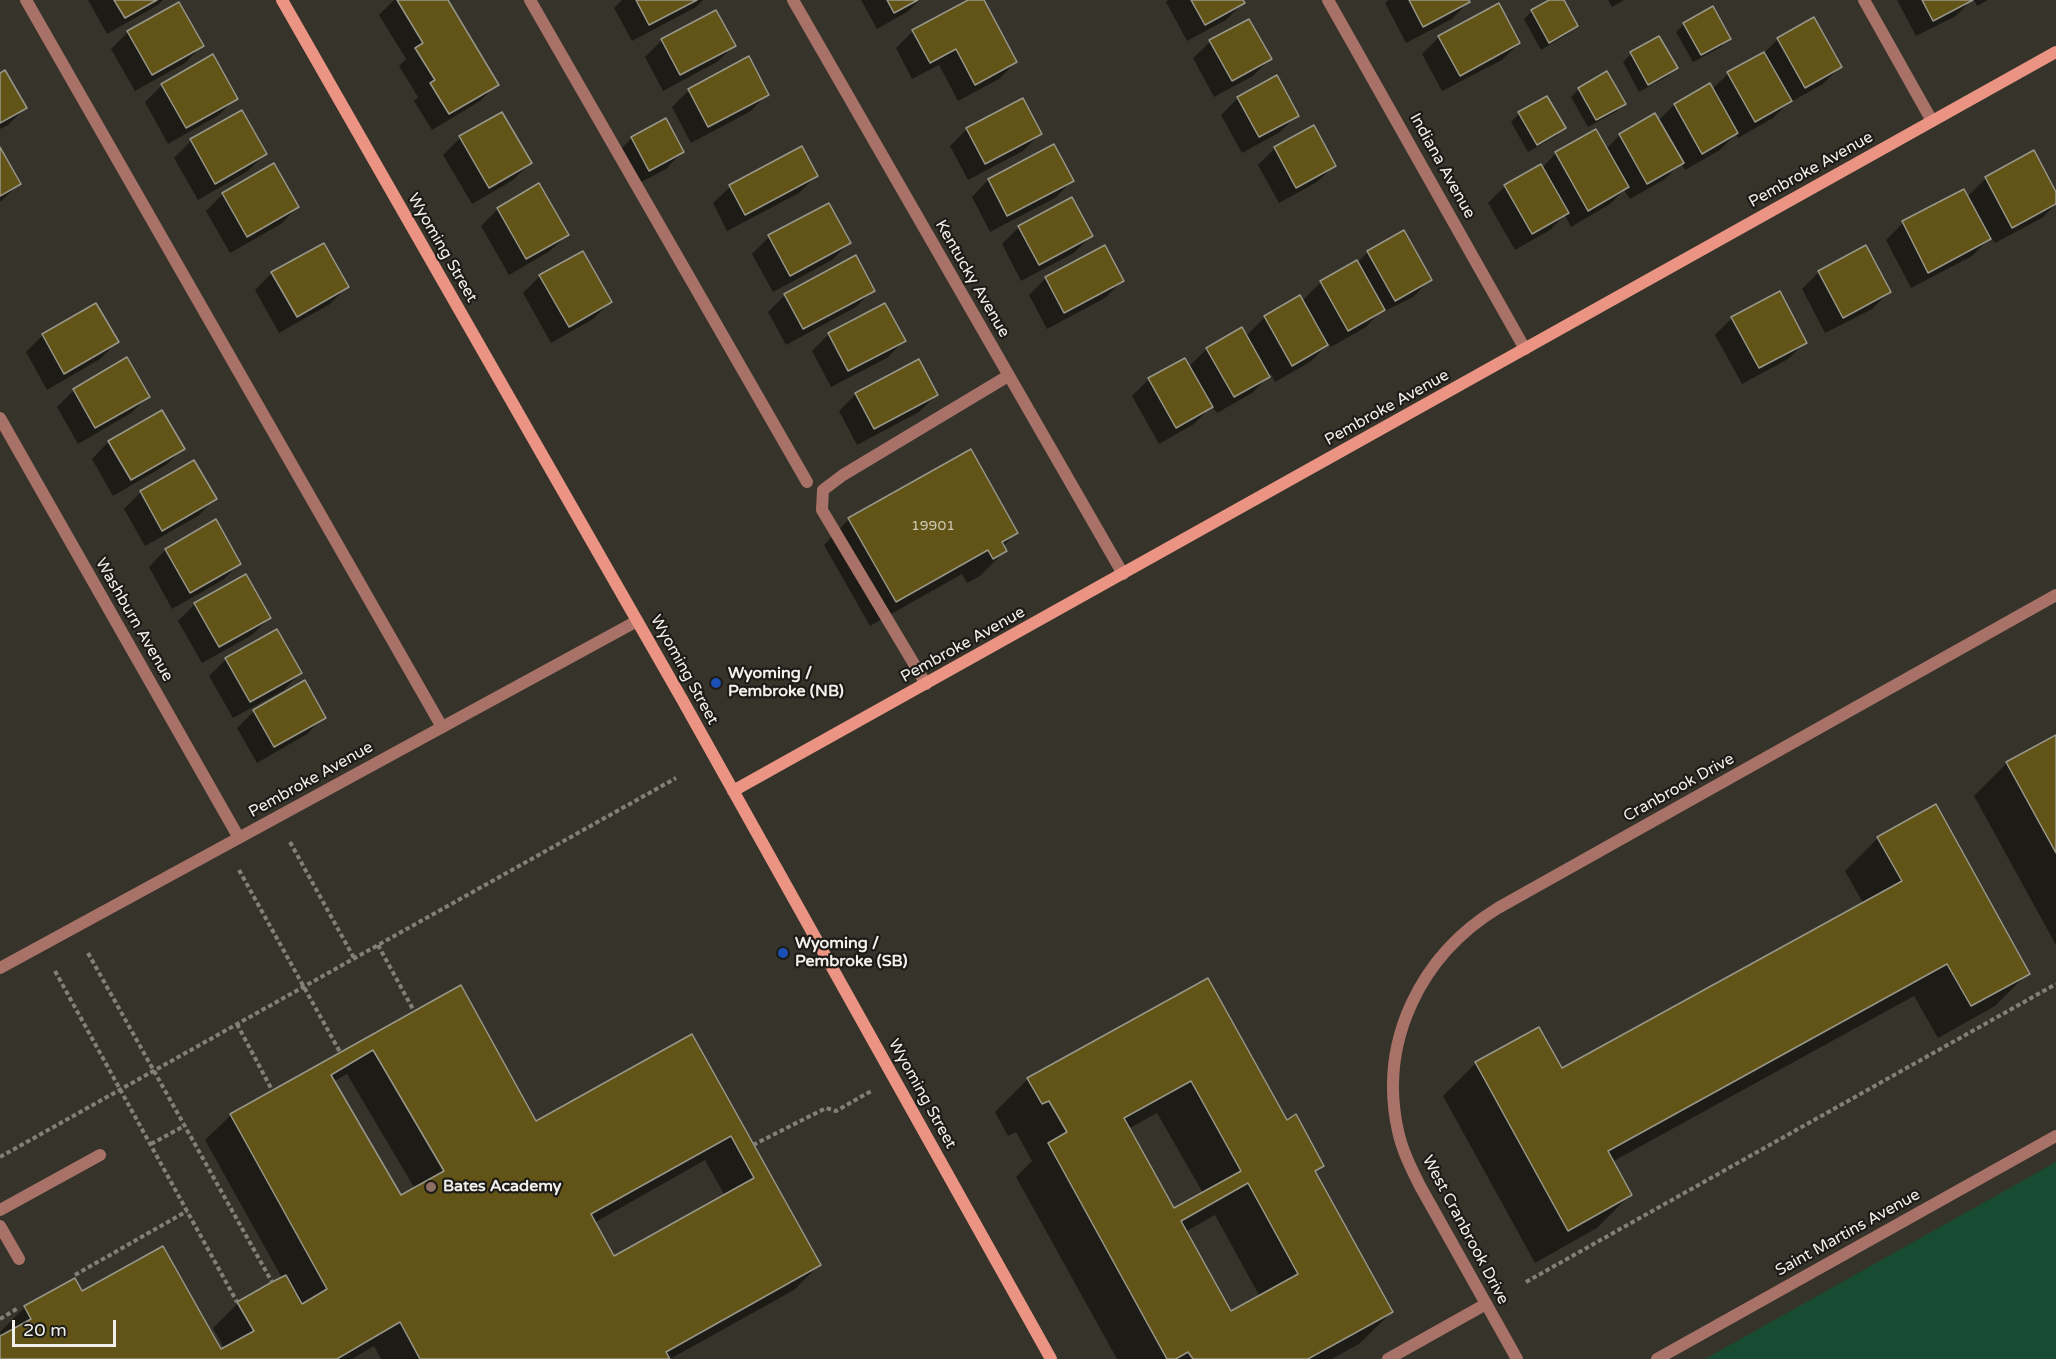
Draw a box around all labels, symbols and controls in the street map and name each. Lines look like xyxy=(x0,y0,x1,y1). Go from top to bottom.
street label: Indiana Avenue xyxy=(1405,110,1479,222)
street label: Pembroke Avenue xyxy=(1746,128,1876,212)
street label: Wyoming Street xyxy=(403,190,481,306)
street label: Kentucky Avenue xyxy=(931,217,1013,341)
street label: Pembroke Avenue xyxy=(1322,366,1452,450)
house number: 19901 xyxy=(911,518,955,534)
street label: Washburn Avenue xyxy=(91,555,177,685)
street label: Pembroke Avenue xyxy=(898,603,1028,687)
street label: Wyoming Street xyxy=(646,612,722,728)
place label: Wyoming / Pembroke (NB) xyxy=(728,664,844,702)
marker: Wyoming / Pembroke (NB) xyxy=(709,676,723,690)
street label: Pembroke Avenue xyxy=(246,738,376,822)
street label: Cranbrook Drive xyxy=(1620,750,1738,826)
place label: Wyoming / Pembroke (SB) xyxy=(795,934,907,972)
marker: Wyoming / Pembroke (SB) xyxy=(776,946,790,960)
street label: Wyoming Street xyxy=(884,1036,960,1152)
street label: West Cranbrook Drive xyxy=(1418,1152,1512,1308)
place label: Bates Academy xyxy=(443,1177,561,1197)
marker: Bates Academy xyxy=(424,1180,438,1194)
street label: Saint Martins Avenue xyxy=(1772,1185,1924,1281)
scale bar xyxy=(15,1308,118,1346)
text: 20 m xyxy=(23,1319,67,1341)

